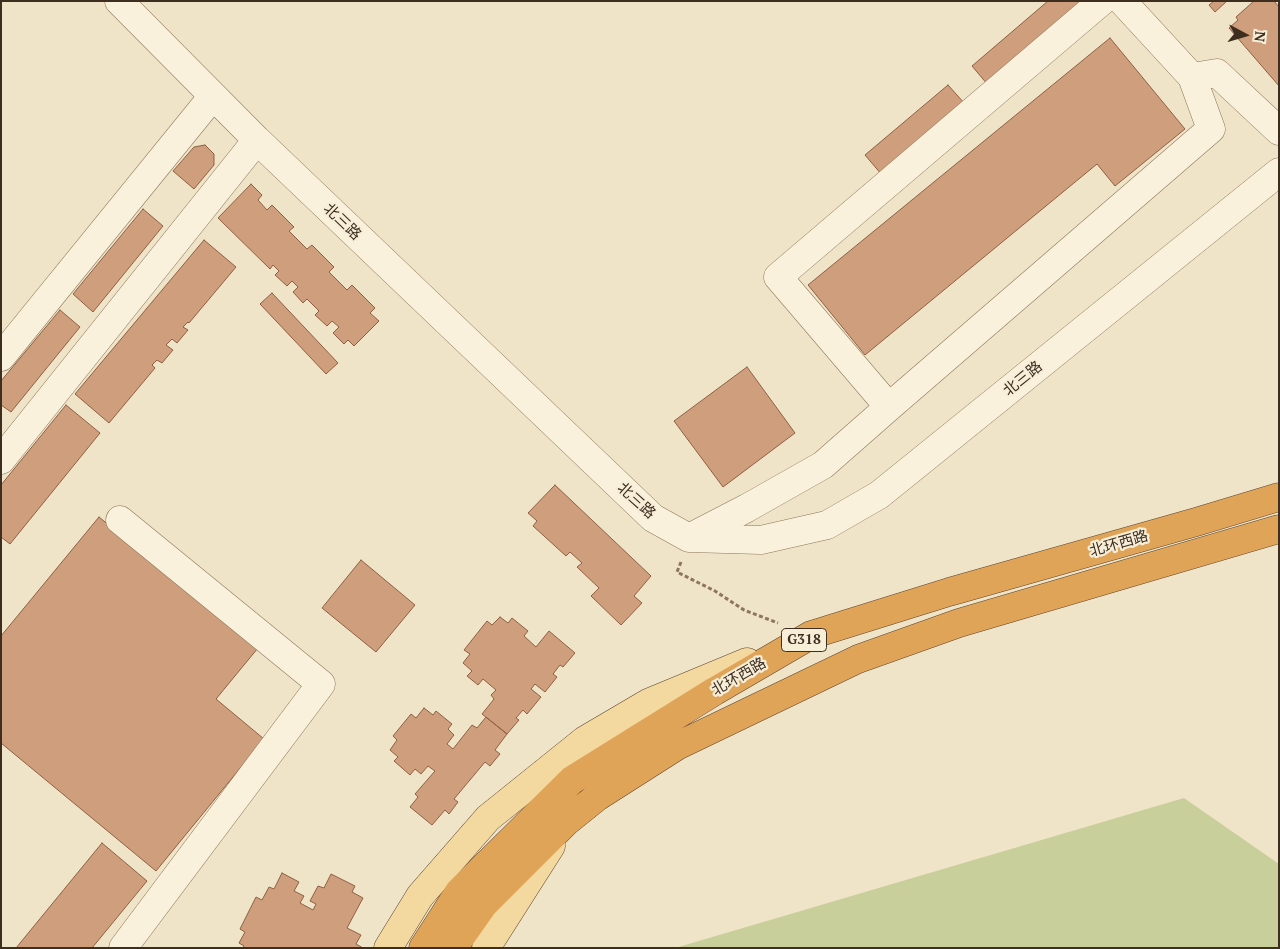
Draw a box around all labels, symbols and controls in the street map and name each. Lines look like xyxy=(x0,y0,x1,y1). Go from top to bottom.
north arrow xyxy=(1220,10,1270,60)
text: N xyxy=(1250,30,1270,43)
street label: 北三路 xyxy=(320,200,364,244)
street label: 北三路 xyxy=(1000,358,1046,400)
street label: 北三路 xyxy=(613,479,659,523)
street label: 北环西路 xyxy=(1088,527,1150,561)
road number: G318 xyxy=(782,628,826,652)
street label: 北环西路 xyxy=(709,654,769,700)

